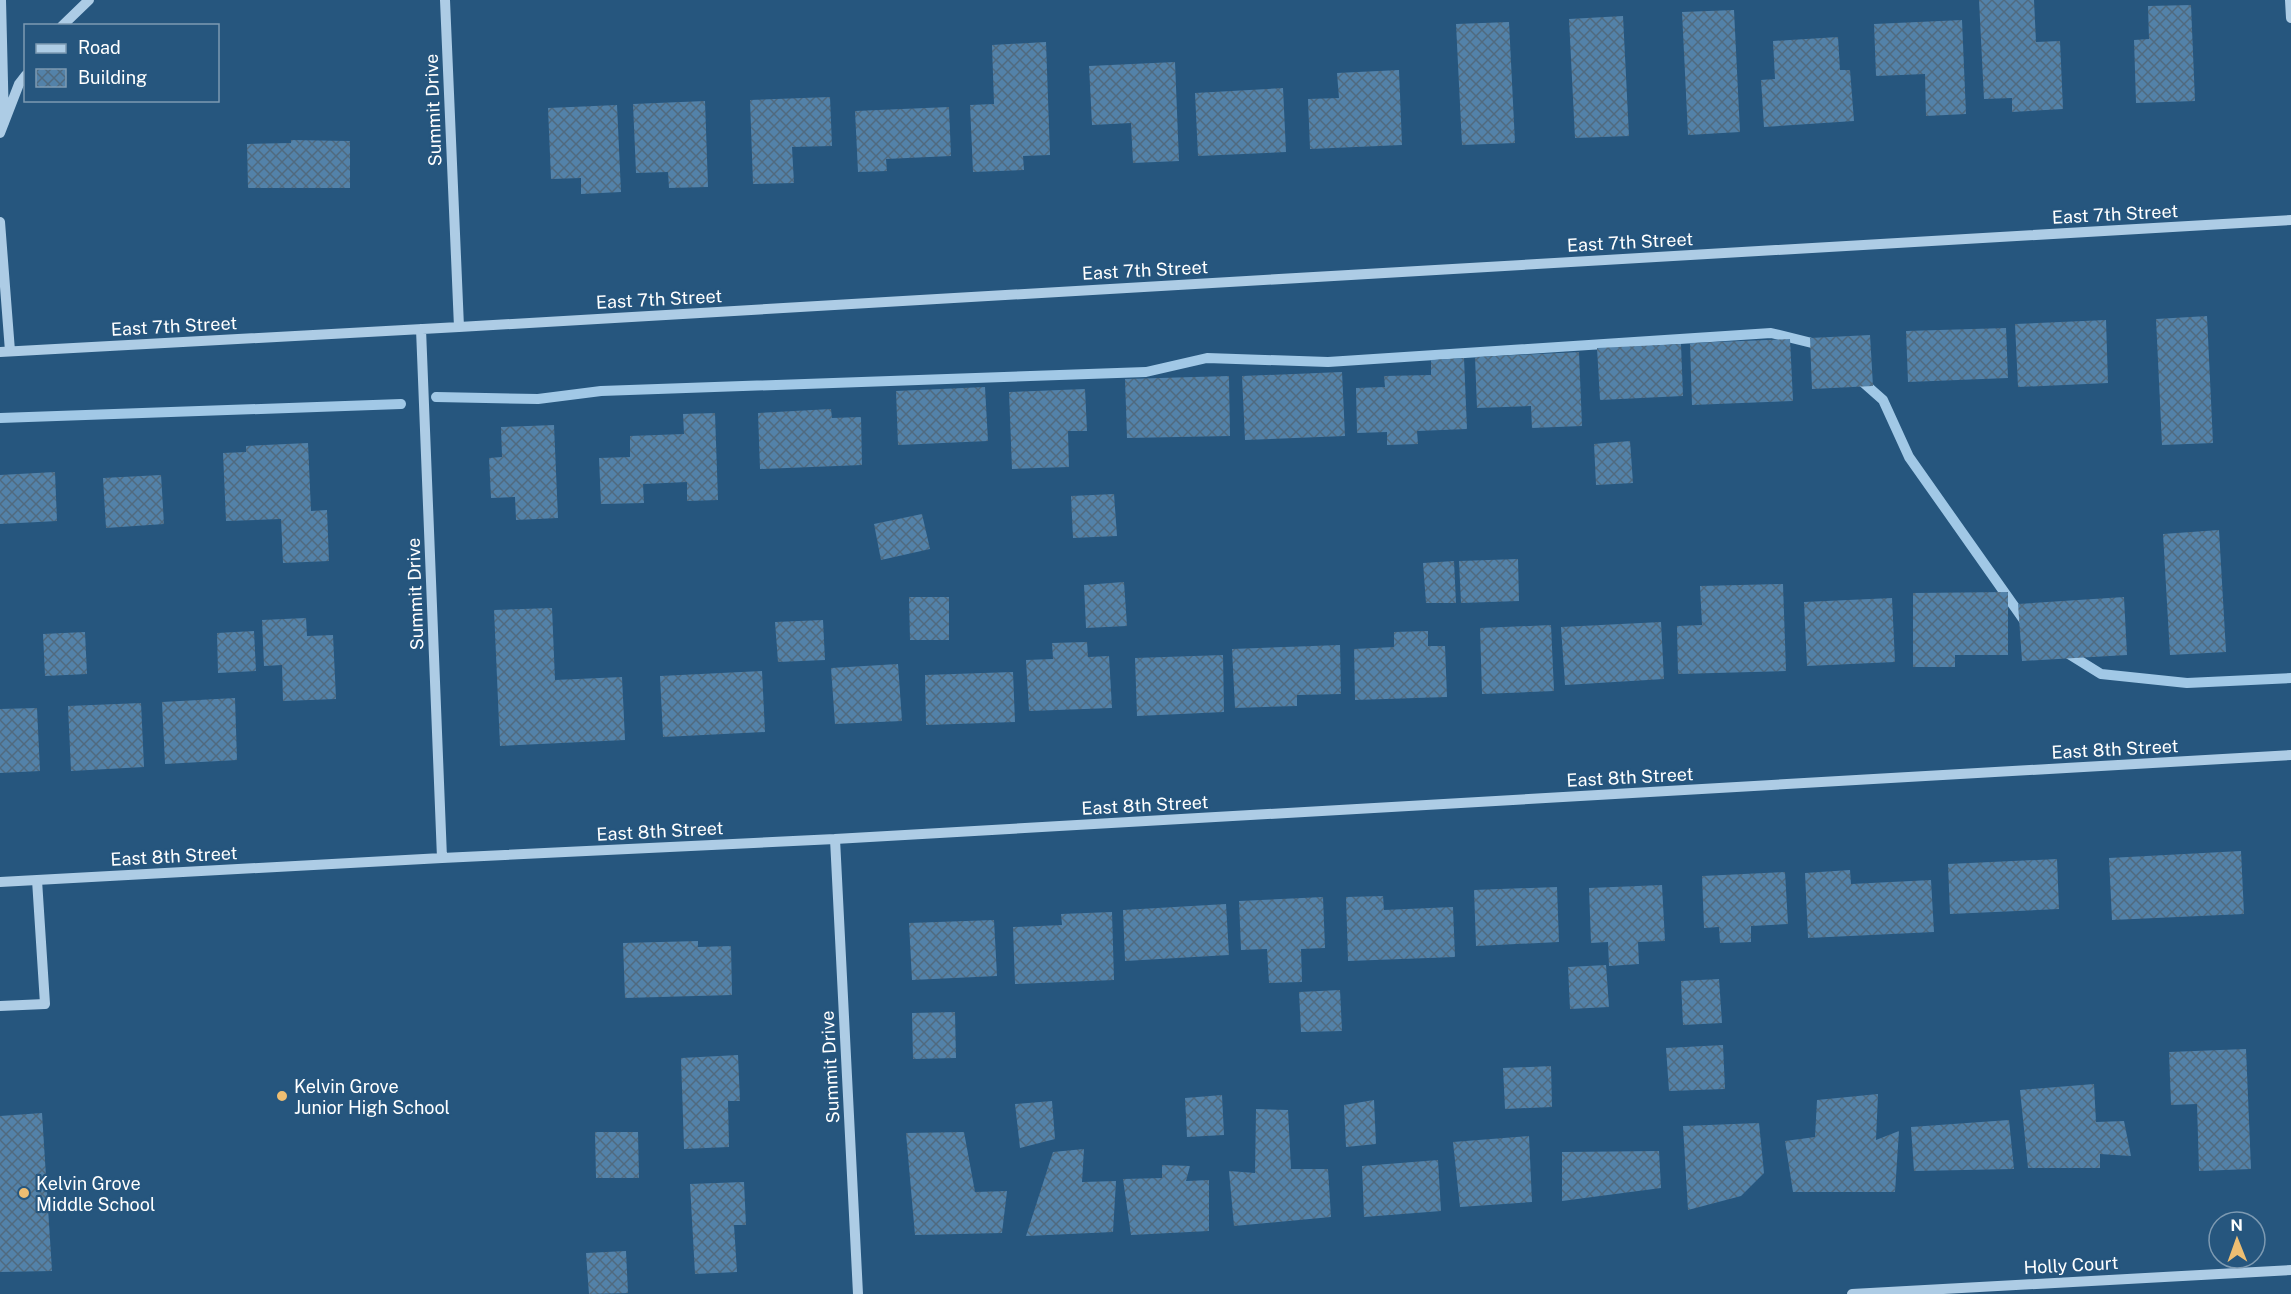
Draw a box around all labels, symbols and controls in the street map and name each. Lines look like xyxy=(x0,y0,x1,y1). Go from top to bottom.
legend xyxy=(24,24,219,102)
text: Road xyxy=(78,37,121,58)
street label: Summit Drive xyxy=(421,53,445,167)
text: Building xyxy=(78,67,147,88)
street label: East 7th Street xyxy=(2051,200,2179,228)
street label: East 7th Street xyxy=(1566,228,1694,256)
street label: East 7th Street xyxy=(1081,256,1209,284)
street label: East 7th Street xyxy=(595,285,723,313)
street label: East 7th Street xyxy=(110,312,238,340)
street label: Summit Drive xyxy=(403,537,427,651)
street label: East 8th Street xyxy=(2051,735,2179,763)
street label: East 8th Street xyxy=(1566,763,1694,791)
street label: East 8th Street xyxy=(1081,791,1209,819)
street label: East 8th Street xyxy=(596,817,724,845)
street label: East 8th Street xyxy=(110,842,238,870)
street label: Summit Drive xyxy=(817,1010,843,1124)
place label: Kelvin Grove Junior High School xyxy=(294,1076,450,1118)
marker: Kelvin Grove Junior High School xyxy=(275,1089,289,1103)
place label: Kelvin Grove Middle School xyxy=(36,1173,155,1215)
marker: Kelvin Grove Middle School xyxy=(17,1186,31,1200)
north arrow xyxy=(2207,1210,2267,1270)
text: N xyxy=(2230,1216,2243,1235)
street label: Holly Court xyxy=(2023,1252,2119,1278)

